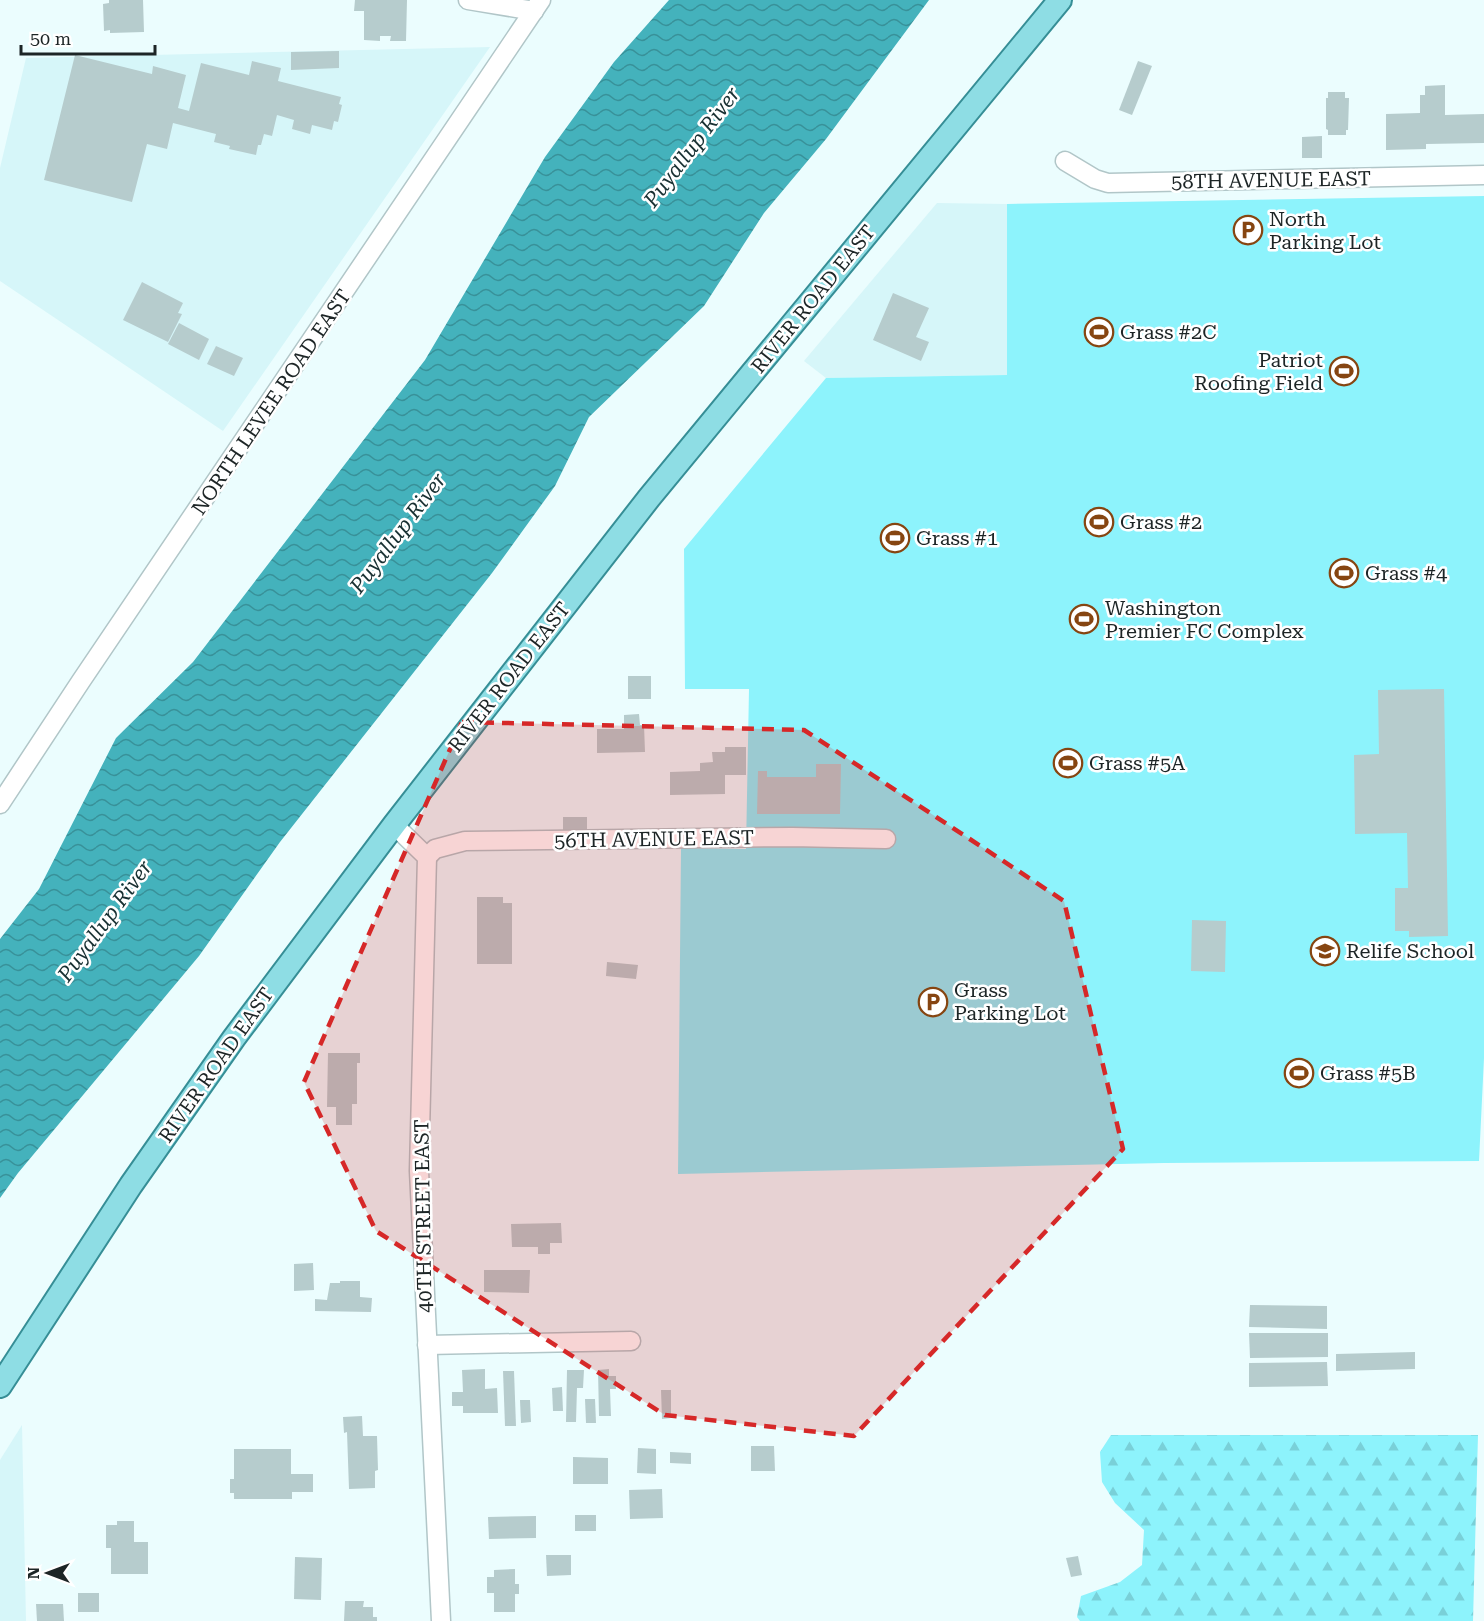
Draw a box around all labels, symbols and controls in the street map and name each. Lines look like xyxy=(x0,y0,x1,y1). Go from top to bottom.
scale bar xyxy=(21,18,154,56)
text: 50 m xyxy=(30,28,71,49)
water label: Puyallup River xyxy=(638,82,745,213)
street label: 58TH AVENUE EAST xyxy=(1171,166,1371,194)
place label: North Parking Lot xyxy=(1269,207,1382,254)
parking icon: North Parking Lot xyxy=(1232,214,1264,246)
street label: RIVER ROAD EAST xyxy=(746,220,880,378)
street label: NORTH LEVEE ROAD EAST xyxy=(186,285,356,519)
sports icon: Grass #2C xyxy=(1083,316,1115,348)
place label: Grass #2C xyxy=(1120,320,1217,344)
place label: Patriot Roofing Field xyxy=(1194,348,1324,395)
sports icon: Patriot Roofing Field xyxy=(1328,355,1360,387)
water label: Puyallup River xyxy=(344,468,451,599)
sports icon: Grass #2 xyxy=(1083,506,1115,538)
place label: Grass #2 xyxy=(1120,510,1202,534)
sports icon: Grass #1 xyxy=(879,522,911,554)
place label: Grass #1 xyxy=(916,526,998,550)
sports icon: Grass #4 xyxy=(1328,557,1360,589)
place label: Grass #4 xyxy=(1365,561,1448,585)
place label: Washington Premier FC Complex xyxy=(1105,596,1304,643)
street label: RIVER ROAD EAST xyxy=(443,597,575,757)
sports icon: Washington Premier FC Complex xyxy=(1068,603,1100,635)
sports icon: Grass #5A xyxy=(1052,747,1084,779)
place label: Grass #5A xyxy=(1089,751,1185,775)
street label: 56TH AVENUE EAST xyxy=(554,825,754,853)
water label: Puyallup River xyxy=(52,856,157,987)
school or university icon: Relife School xyxy=(1309,935,1341,967)
place label: Relife School xyxy=(1346,939,1474,963)
place label: Grass Parking Lot xyxy=(954,978,1067,1025)
street label: RIVER ROAD EAST xyxy=(153,983,279,1147)
parking icon: Grass Parking Lot xyxy=(917,986,949,1018)
sports icon: Grass #5B xyxy=(1283,1057,1315,1089)
place label: Grass #5B xyxy=(1320,1061,1416,1085)
street label: 40TH STREET EAST xyxy=(409,1119,437,1313)
north arrow xyxy=(18,1543,78,1603)
text: N xyxy=(24,1567,43,1579)

